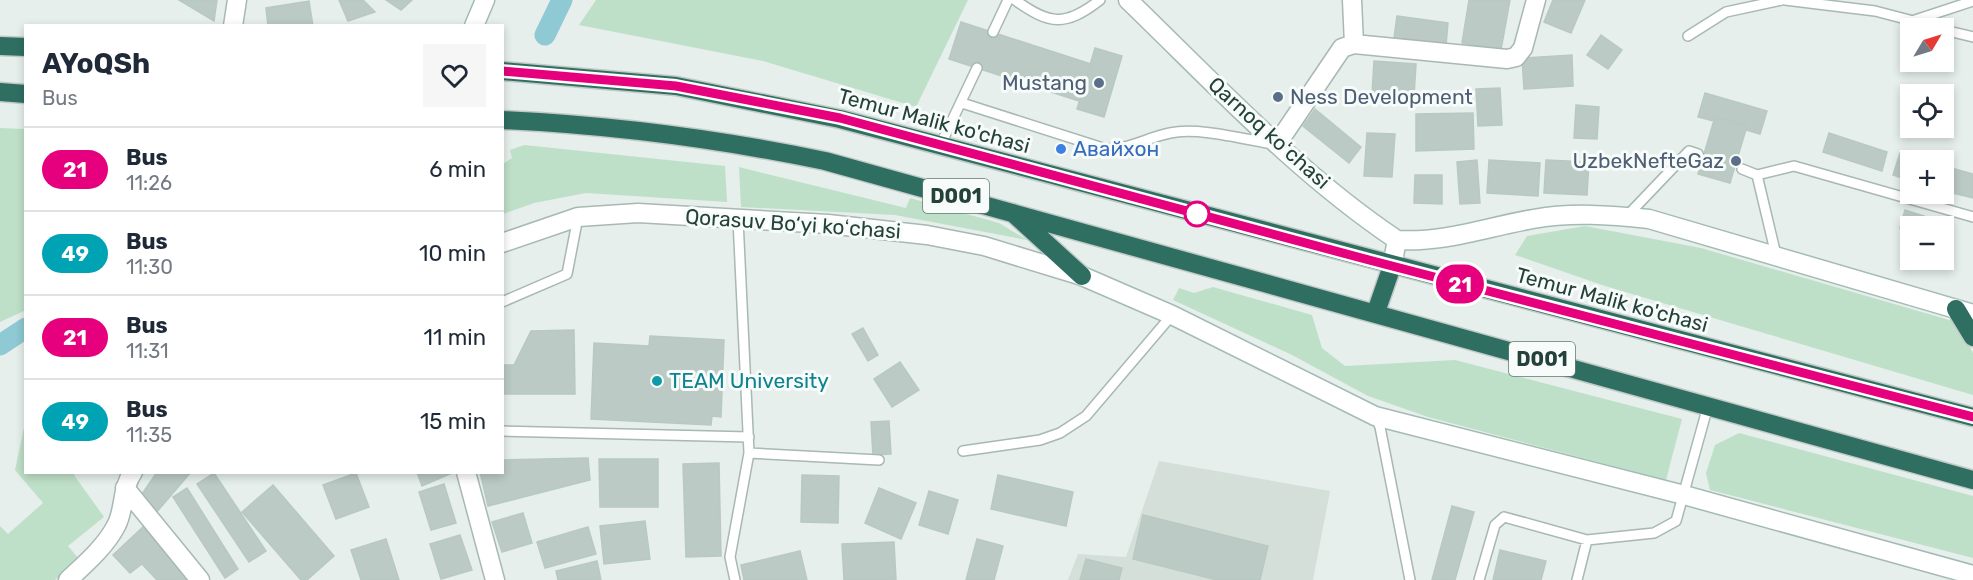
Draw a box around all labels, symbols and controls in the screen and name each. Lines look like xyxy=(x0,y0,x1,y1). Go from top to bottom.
north arrow xyxy=(1900,18,1954,72)
map controls xyxy=(1900,18,1954,270)
button: heart xyxy=(423,44,486,107)
text: AYoQSh xyxy=(42,47,150,80)
place label: Mustang xyxy=(1002,70,1087,95)
street label: Qarnoq koʻchasi xyxy=(1203,71,1335,194)
marker: Mustang xyxy=(1092,76,1106,90)
street label: Temur Malik ko'chasi xyxy=(835,83,1033,158)
place label: Ness Development xyxy=(1290,84,1473,109)
button: locate xyxy=(1900,84,1954,138)
text: Bus xyxy=(42,86,78,110)
marker: Ness Development xyxy=(1271,90,1285,104)
place label: Авайхон xyxy=(1073,136,1159,161)
marker: Авайхон xyxy=(1054,142,1068,156)
text: Bus xyxy=(126,144,168,171)
place label: UzbekNefteGaz xyxy=(1573,148,1724,173)
button: + xyxy=(1900,150,1954,204)
marker: UzbekNefteGaz xyxy=(1729,154,1743,168)
text: 6 min xyxy=(429,156,486,183)
text: 21 xyxy=(63,157,87,182)
text: 11:26 xyxy=(126,171,172,195)
road number: D001 xyxy=(923,179,989,213)
unlabelled marker xyxy=(1184,201,1210,227)
street label: Qorasuv Bo‘yi koʻchasi xyxy=(684,203,902,244)
button: − xyxy=(1900,216,1954,270)
text: Bus xyxy=(126,228,168,255)
text: 10 min xyxy=(419,240,486,267)
text: 49 xyxy=(61,241,89,266)
text: 11:30 xyxy=(126,255,173,279)
street label: Temur Malik ko'chasi xyxy=(1513,262,1711,337)
line badge: 21 xyxy=(1433,264,1487,304)
text: 21 xyxy=(1448,272,1472,297)
text: Bus xyxy=(126,312,168,339)
text: 11 min xyxy=(424,324,486,351)
text: 21 xyxy=(63,325,87,350)
text: 11:31 xyxy=(126,339,168,363)
road number: D001 xyxy=(1509,342,1575,376)
place label: TEAM University xyxy=(669,368,829,393)
marker: TEAM University xyxy=(650,374,664,388)
text: Bus xyxy=(126,396,168,423)
text: 15 min xyxy=(420,408,486,435)
text: 49 xyxy=(61,409,89,434)
text: 11:35 xyxy=(126,423,172,447)

